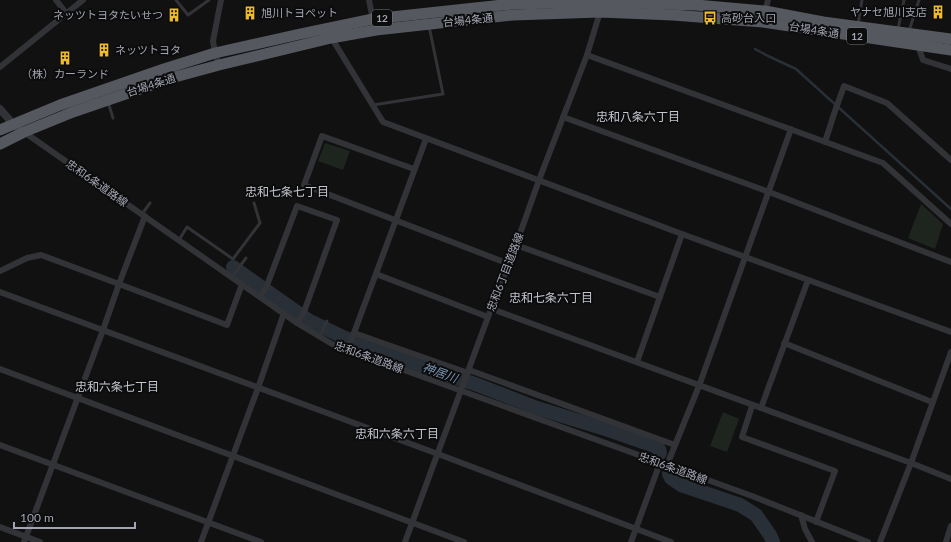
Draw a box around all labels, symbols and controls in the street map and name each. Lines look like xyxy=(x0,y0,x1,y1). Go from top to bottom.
building icon: ヤナセ旭川支店 xyxy=(930,4,946,20)
building icon: 旭川トヨペット xyxy=(242,5,258,21)
place label: ヤナセ旭川支店 xyxy=(850,5,927,18)
place label: 旭川トヨペット xyxy=(261,6,338,19)
building icon: ネッツトヨタたいせつ xyxy=(166,7,182,23)
place label: ネッツトヨタたいせつ xyxy=(53,8,163,21)
road number: 12 xyxy=(372,10,392,26)
street label: 台場4条通 xyxy=(442,10,494,29)
bus stop icon: 高砂台入口 xyxy=(702,10,718,26)
place label: 高砂台入口 xyxy=(721,11,776,24)
street label: 台場4条通 xyxy=(788,19,840,40)
road number: 12 xyxy=(847,28,867,44)
building icon: ネッツトヨタ xyxy=(96,42,112,58)
place label: ネッツトヨタ xyxy=(115,43,181,56)
building icon: （株）カーランド xyxy=(57,50,73,66)
place label: （株）カーランド xyxy=(21,67,109,80)
street label: 台場4条通 xyxy=(125,71,177,98)
district label: 忠和八条六丁目 xyxy=(596,109,680,124)
street label: 忠和6条道路線 xyxy=(64,157,131,209)
district label: 忠和七条七丁目 xyxy=(245,184,329,199)
street label: 忠和6丁目道路線 xyxy=(484,231,526,313)
district label: 忠和七条六丁目 xyxy=(509,290,593,305)
street label: 忠和6条道路線 xyxy=(333,338,405,375)
water label: 神居川 xyxy=(421,359,462,386)
district label: 忠和六条七丁目 xyxy=(75,379,159,394)
district label: 忠和六条六丁目 xyxy=(355,426,439,441)
street label: 忠和6条道路線 xyxy=(637,449,709,486)
scale bar xyxy=(14,504,135,530)
text: 100 m xyxy=(20,510,54,525)

